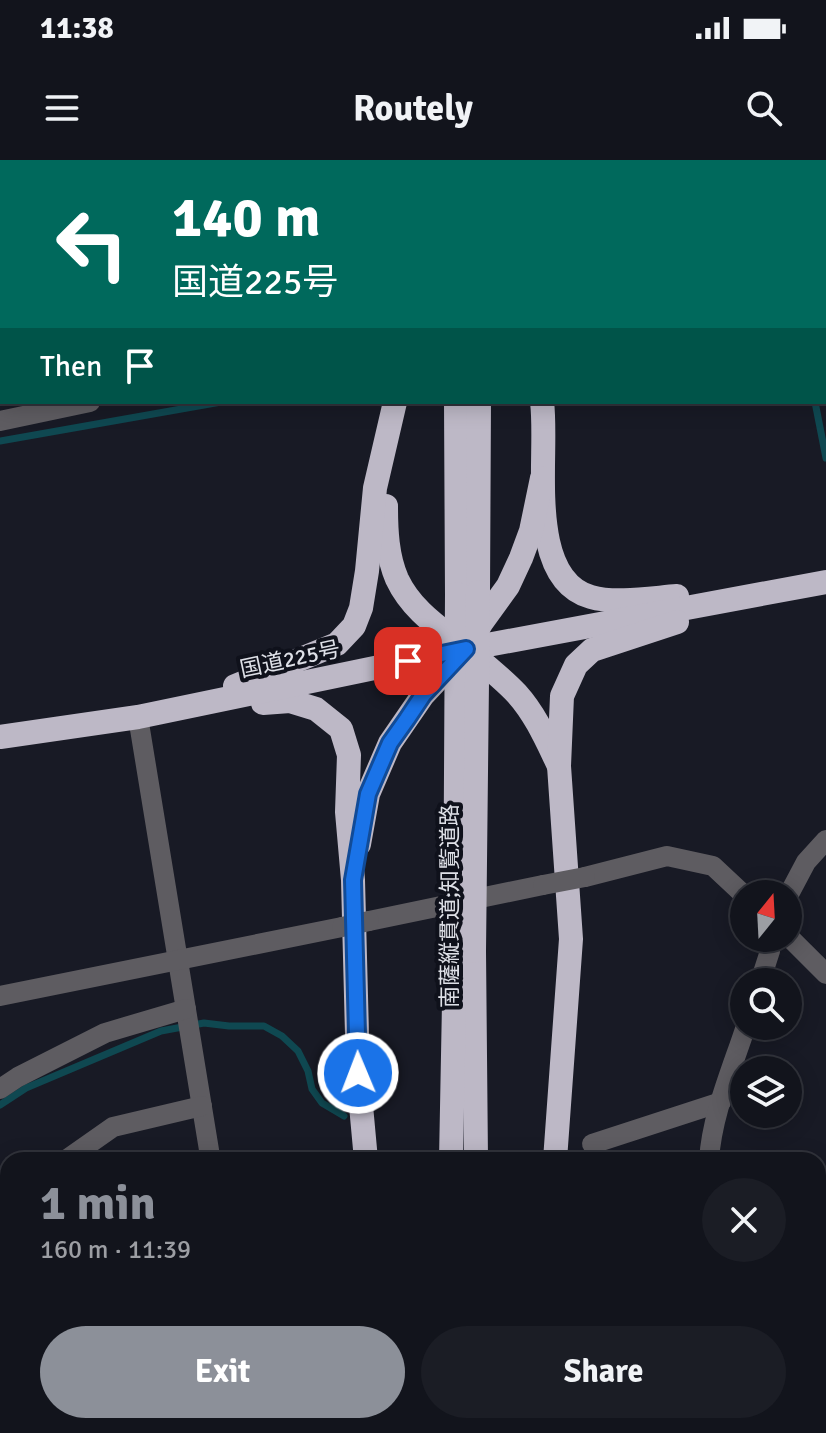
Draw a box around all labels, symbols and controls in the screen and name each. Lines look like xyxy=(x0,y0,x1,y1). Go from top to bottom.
text: 11:38 xyxy=(40,10,114,47)
icon: menu xyxy=(40,86,84,130)
text: Routely xyxy=(353,86,473,131)
icon: search xyxy=(742,86,786,130)
text: 140 m xyxy=(172,183,320,252)
icon: left xyxy=(40,192,144,296)
text: 国道225号 xyxy=(172,260,338,305)
icon: arrive xyxy=(118,344,162,388)
text: Then xyxy=(40,348,102,385)
pin xyxy=(374,627,442,695)
street label: 国道225号 xyxy=(237,635,343,683)
icon: arrive xyxy=(386,639,430,683)
street label: 南薩縦貫道;知覧道路 xyxy=(436,804,463,1008)
north arrow xyxy=(730,880,802,952)
map controls xyxy=(730,880,802,1128)
button: search xyxy=(730,968,802,1040)
position arrow xyxy=(316,1031,400,1115)
button: layers xyxy=(730,1056,802,1128)
text: 1 min xyxy=(40,1174,156,1233)
button: close xyxy=(702,1178,786,1262)
text: 160 m · 11:39 xyxy=(40,1234,191,1266)
button: Exit xyxy=(40,1326,405,1418)
button: Share xyxy=(421,1326,786,1418)

